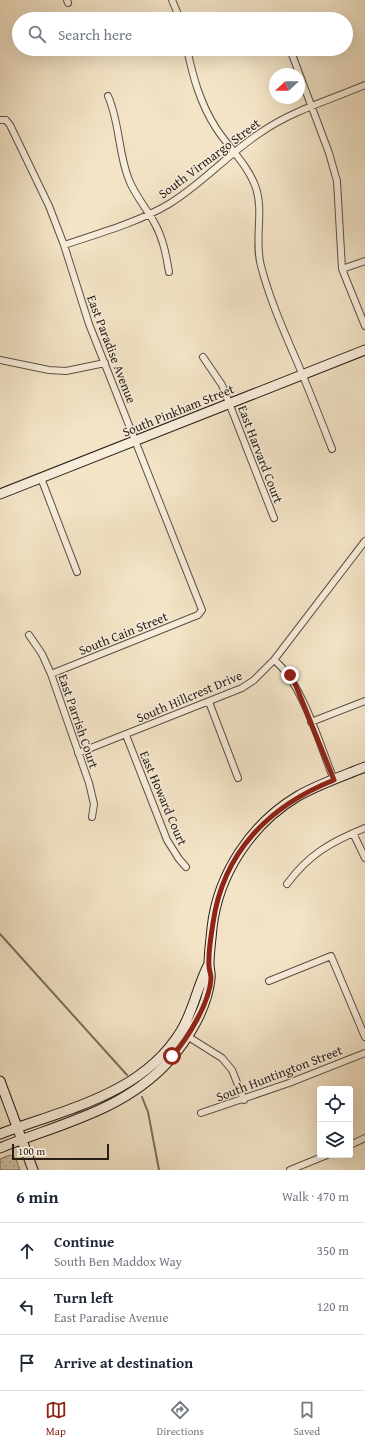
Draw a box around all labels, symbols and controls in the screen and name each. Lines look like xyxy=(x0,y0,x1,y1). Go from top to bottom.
search box xyxy=(12,12,353,56)
icon: search xyxy=(26,23,48,45)
text: Search here xyxy=(58,24,132,45)
north arrow xyxy=(269,68,305,104)
street label: South Virmargo Street xyxy=(154,113,265,203)
street label: East Paradise Avenue xyxy=(82,292,141,406)
street label: South Pinkham Street xyxy=(119,379,237,442)
street label: East Harvard Court xyxy=(233,402,288,506)
street label: South Cain Street xyxy=(76,607,171,660)
street label: South Hillcrest Drive xyxy=(133,666,245,727)
route end xyxy=(281,666,299,684)
street label: East Parrish Court xyxy=(53,671,104,771)
street label: East Howard Court xyxy=(135,748,192,849)
street label: South Huntington Street xyxy=(213,1040,346,1106)
route start xyxy=(163,1047,181,1065)
map controls xyxy=(317,1086,353,1158)
button: locate xyxy=(317,1086,353,1122)
button: layers xyxy=(317,1122,353,1158)
scale bar xyxy=(12,1142,109,1161)
text: 100 m xyxy=(18,1143,45,1159)
text: 6 min xyxy=(16,1184,58,1209)
text: Walk · 470 m xyxy=(282,1187,349,1206)
text: Continue xyxy=(54,1231,115,1252)
icon: ahead xyxy=(16,1240,38,1262)
text: 350 m xyxy=(317,1241,349,1260)
text: South Ben Maddox Way xyxy=(54,1252,182,1271)
text: Turn left xyxy=(54,1287,113,1308)
icon: left xyxy=(16,1296,38,1318)
text: 120 m xyxy=(317,1297,349,1316)
text: East Paradise Avenue xyxy=(54,1308,169,1327)
icon: arrive xyxy=(16,1352,38,1374)
text: Arrive at destination xyxy=(54,1352,193,1373)
tab: Map xyxy=(45,1399,67,1439)
tab: Directions xyxy=(157,1399,204,1439)
tab: Saved xyxy=(293,1399,320,1439)

